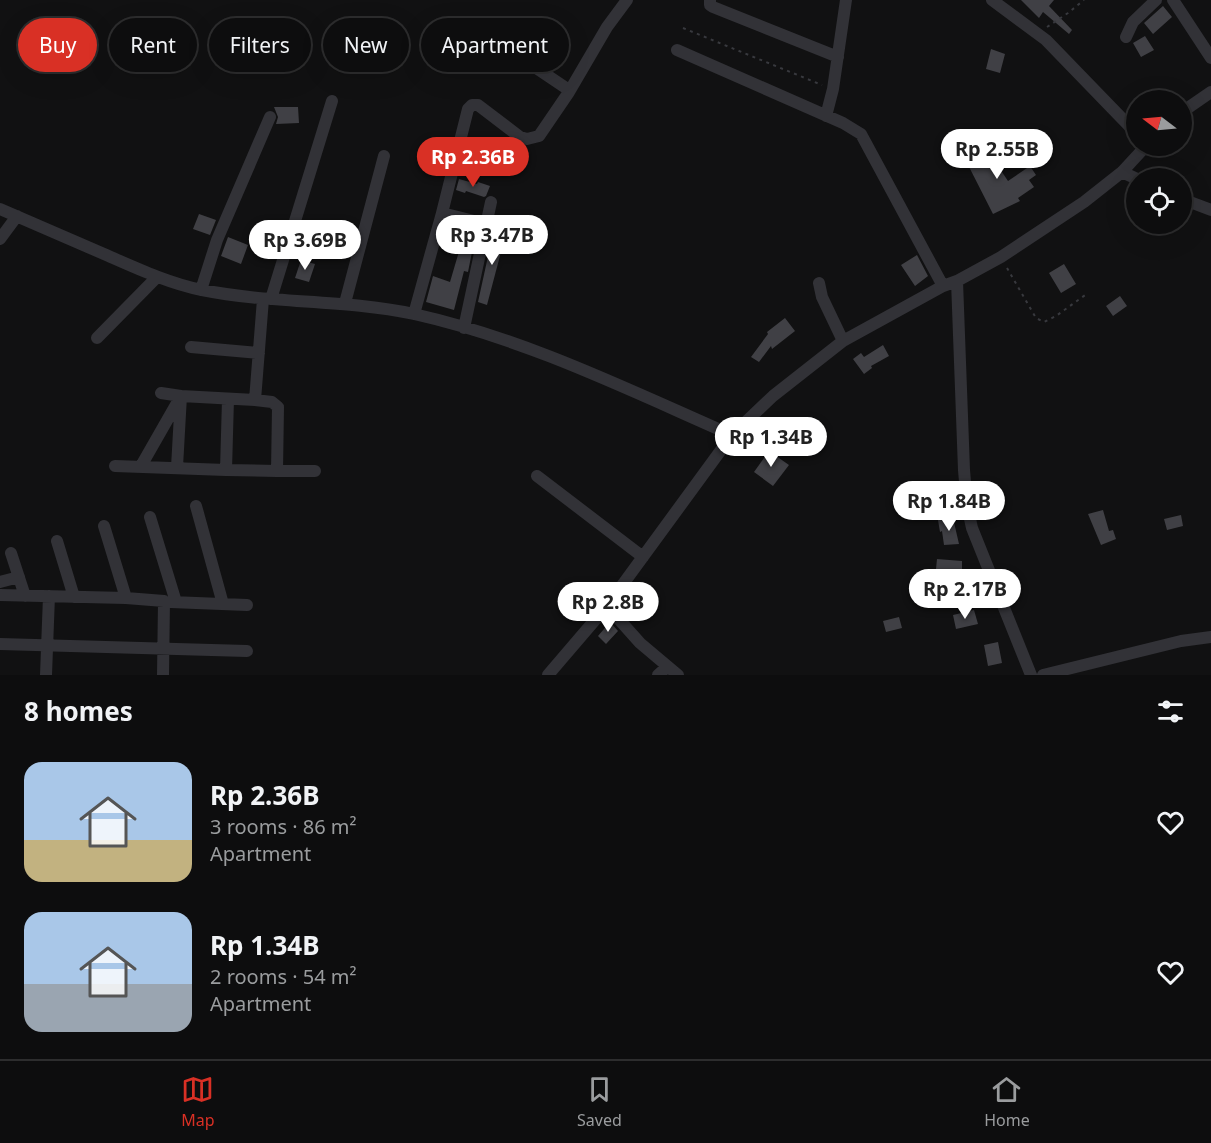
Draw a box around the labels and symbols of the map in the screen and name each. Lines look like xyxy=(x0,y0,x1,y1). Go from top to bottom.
north arrow xyxy=(1126,90,1192,156)
pin: Rp 2.55B xyxy=(935,129,1059,180)
pin: Rp 2.36B xyxy=(411,137,535,188)
pin: Rp 3.47B xyxy=(430,215,554,266)
pin: Rp 3.69B xyxy=(243,220,367,271)
pin: Rp 1.34B xyxy=(709,417,833,468)
pin: Rp 1.84B xyxy=(887,481,1011,532)
pin: Rp 2.17B xyxy=(903,569,1027,620)
pin: Rp 2.8B xyxy=(553,582,663,633)

